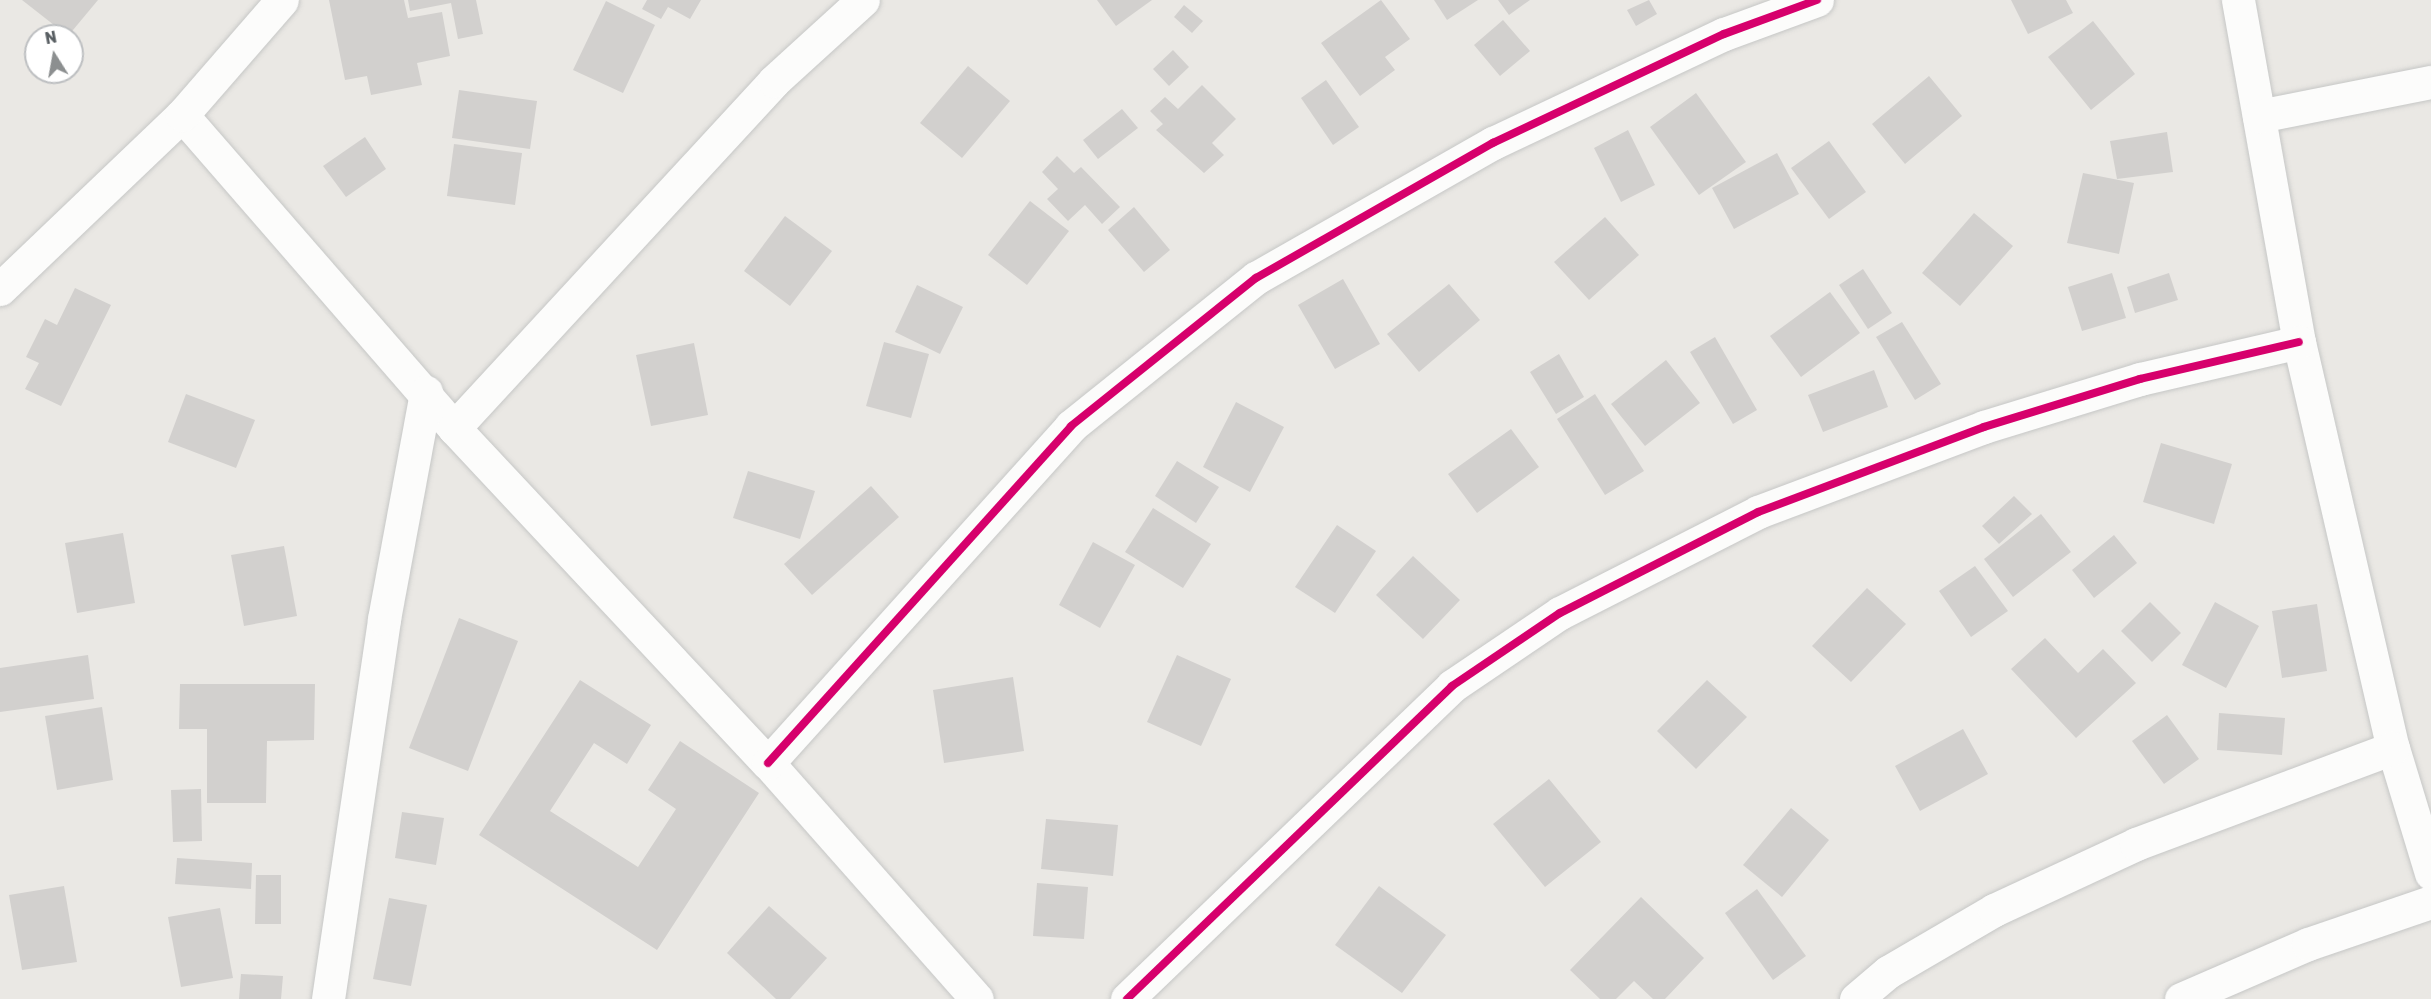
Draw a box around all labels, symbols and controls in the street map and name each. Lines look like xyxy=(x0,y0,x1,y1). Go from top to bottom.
north arrow xyxy=(24,24,84,84)
text: N xyxy=(43,27,58,48)

